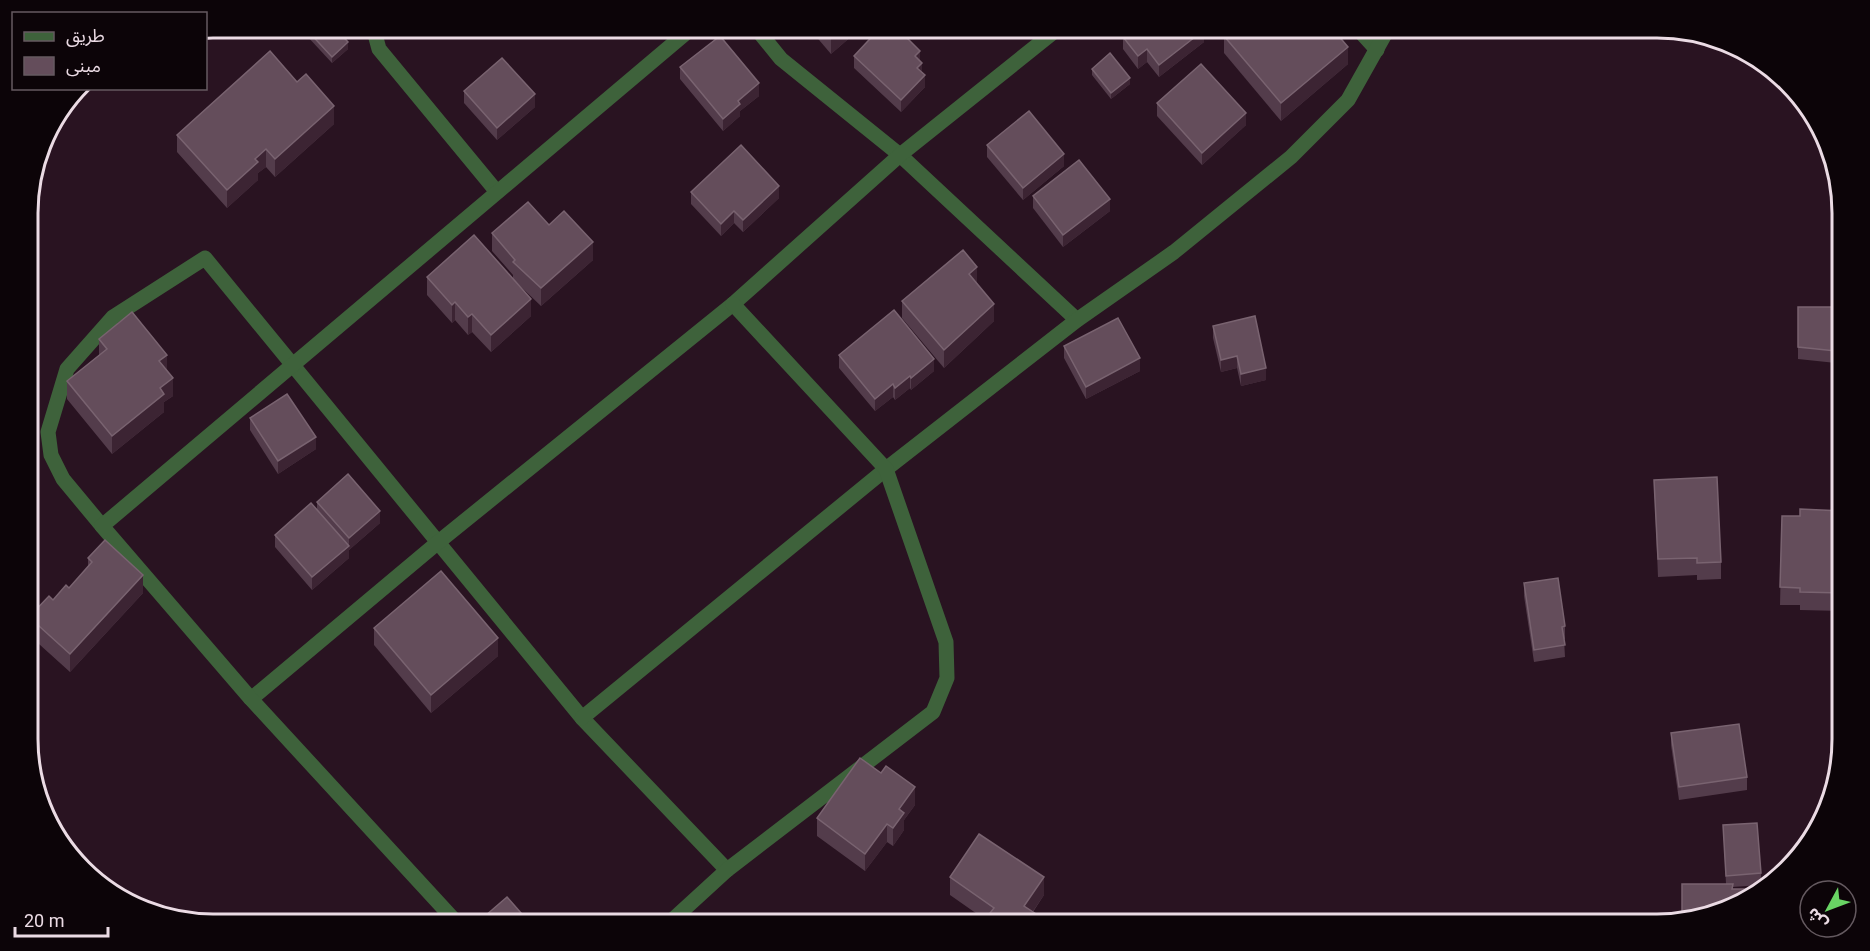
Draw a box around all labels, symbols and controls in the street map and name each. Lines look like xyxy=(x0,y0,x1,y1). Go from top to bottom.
legend xyxy=(12,12,207,90)
text: طريق xyxy=(66,25,105,47)
text: مبنى xyxy=(66,55,101,77)
north arrow xyxy=(1798,879,1858,939)
scale bar xyxy=(15,900,108,938)
text: ش xyxy=(1803,904,1831,933)
text: 20 m xyxy=(24,910,64,931)

